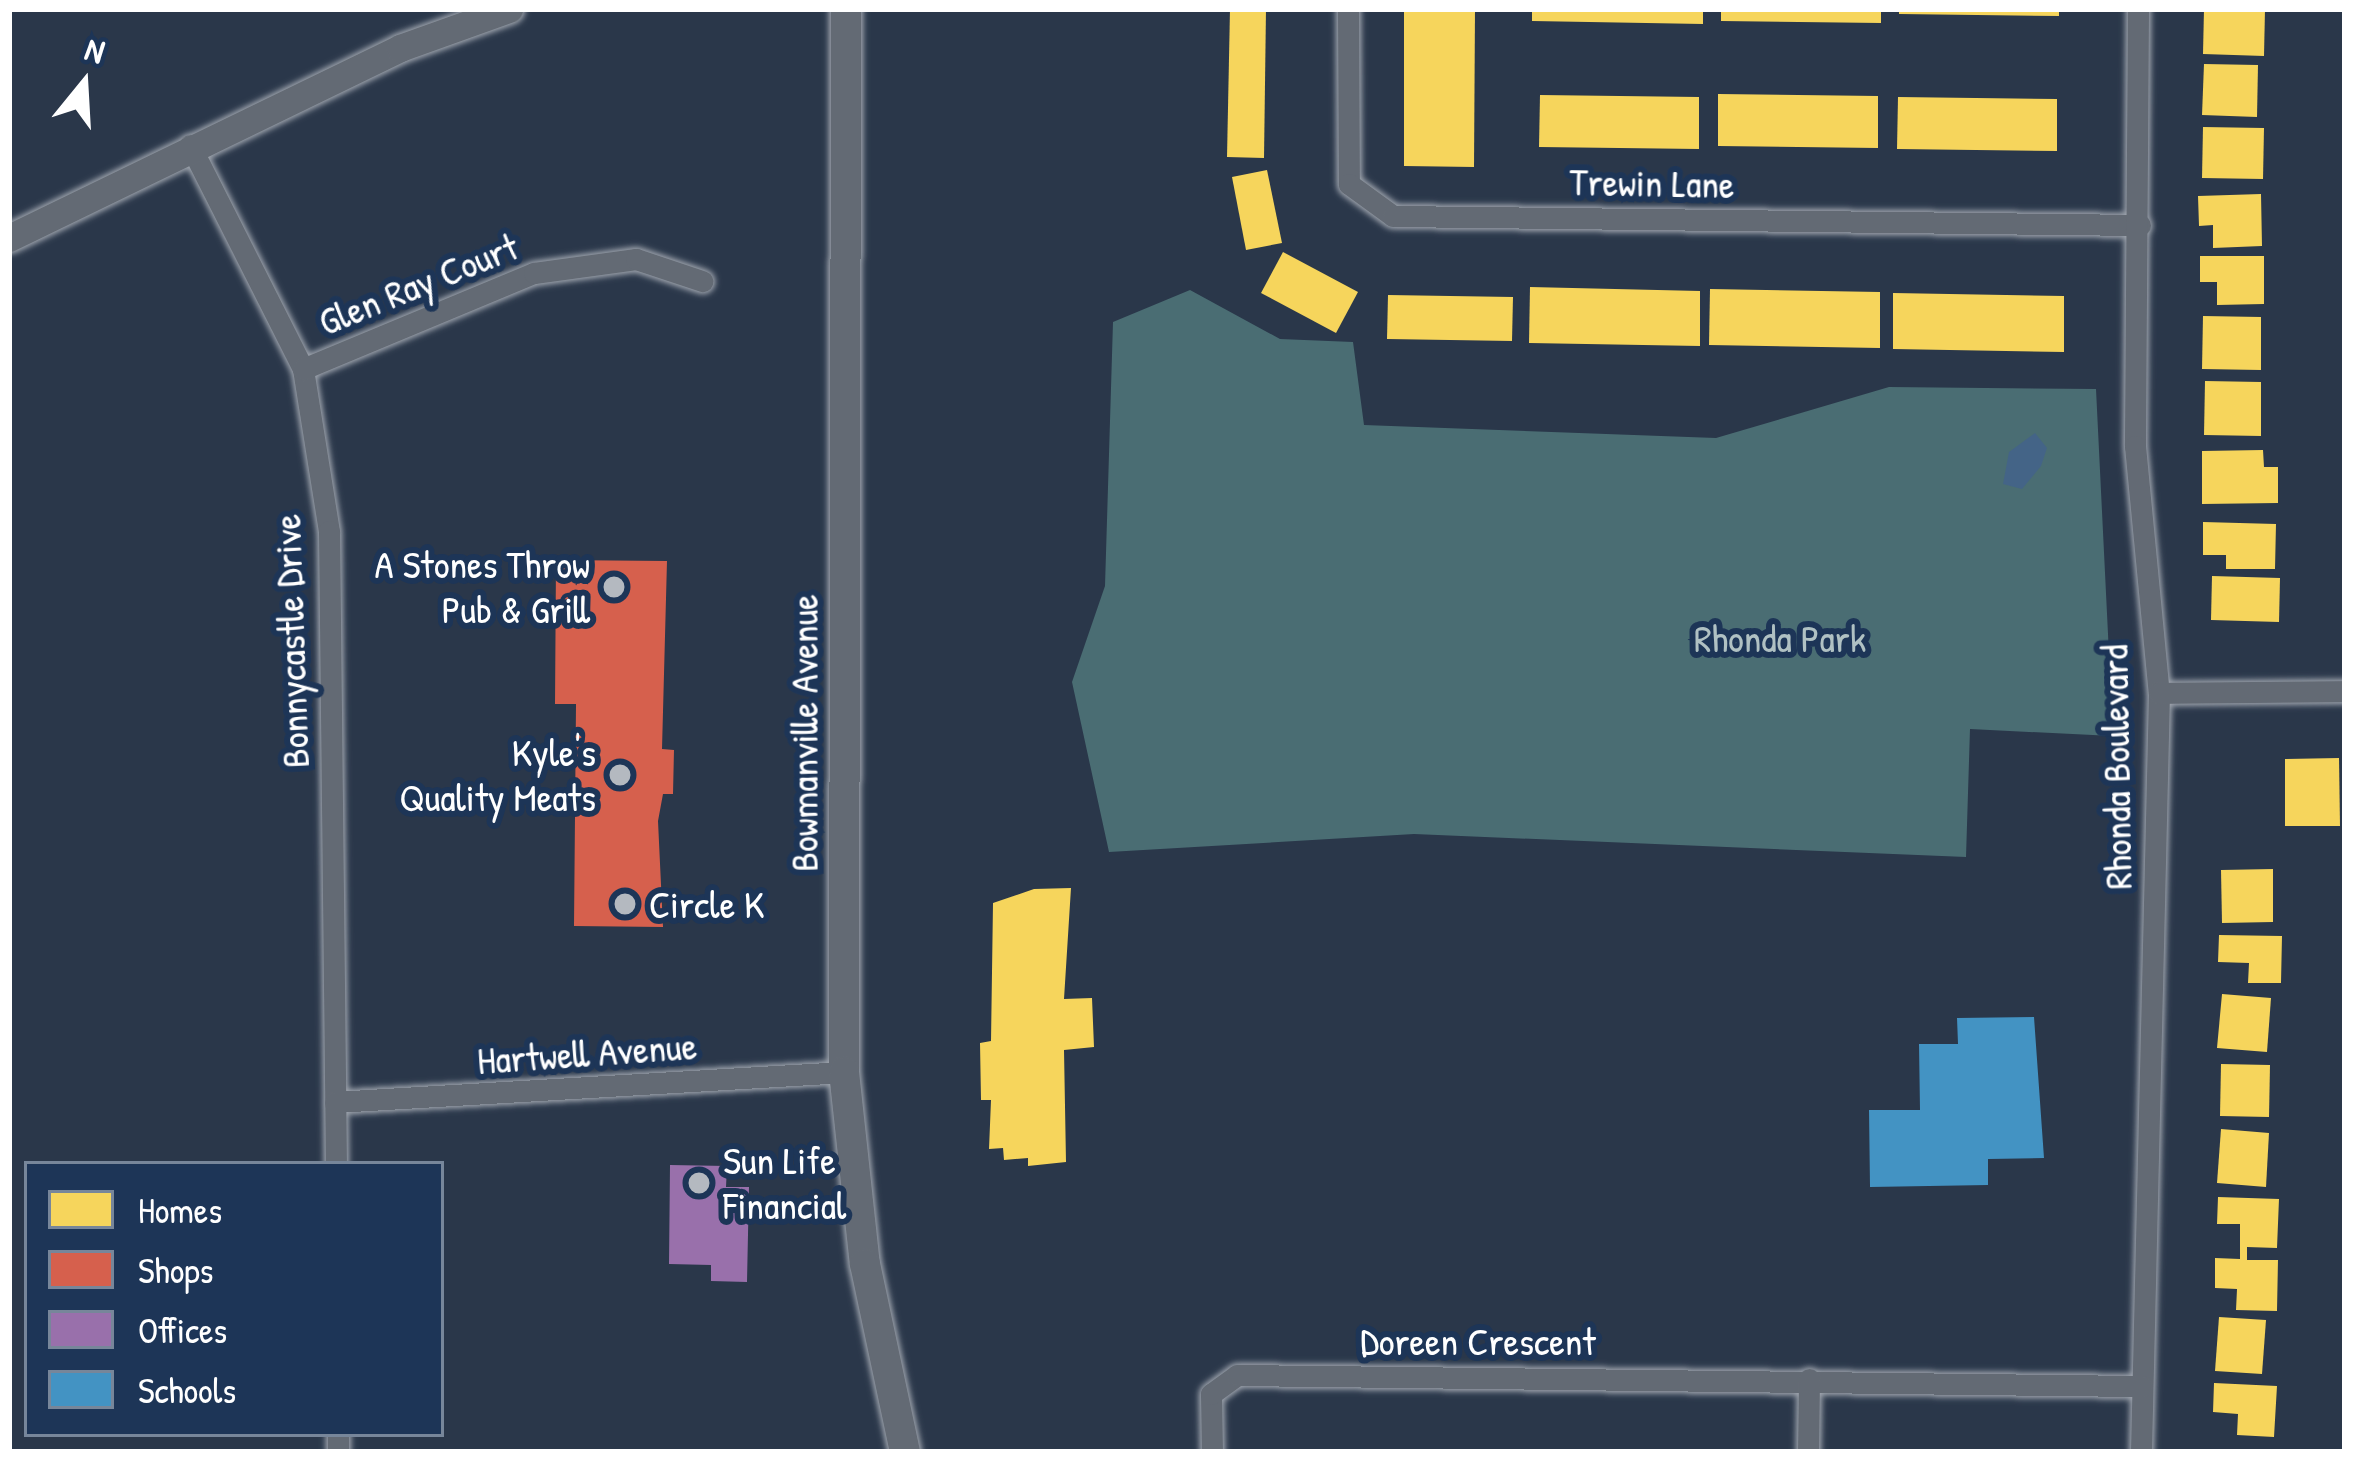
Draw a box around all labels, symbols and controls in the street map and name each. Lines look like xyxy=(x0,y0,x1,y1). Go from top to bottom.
north arrow xyxy=(24,24,144,144)
text: N xyxy=(80,26,110,73)
street label: Trewin Lane xyxy=(1569,158,1735,208)
street label: Glen Ray Court xyxy=(312,223,524,345)
street label: Bonnycastle Drive xyxy=(263,513,319,769)
place label: A Stones Throw Pub & Grill xyxy=(374,542,590,633)
marker: A Stones Throw Pub & Grill xyxy=(601,574,627,600)
street label: Bowmanville Avenue xyxy=(781,594,827,872)
park label: Rhonda Park xyxy=(1694,615,1866,661)
street label: Rhonda Boulevard xyxy=(2090,644,2142,890)
place label: Kyle's Quality Meats xyxy=(399,730,596,821)
marker: Kyle's Quality Meats xyxy=(607,762,633,788)
place label: Circle K xyxy=(649,881,765,927)
marker: Circle K xyxy=(612,891,638,917)
street label: Hartwell Avenue xyxy=(476,1022,698,1084)
place label: Sun Life Financial xyxy=(723,1138,846,1229)
legend xyxy=(24,1161,444,1437)
marker: Sun Life Financial xyxy=(686,1170,712,1196)
text: Homes xyxy=(138,1185,222,1234)
text: Shops xyxy=(138,1245,213,1294)
text: Offices xyxy=(138,1305,227,1354)
street label: Doreen Crescent xyxy=(1360,1318,1596,1364)
text: Schools xyxy=(138,1365,236,1414)

